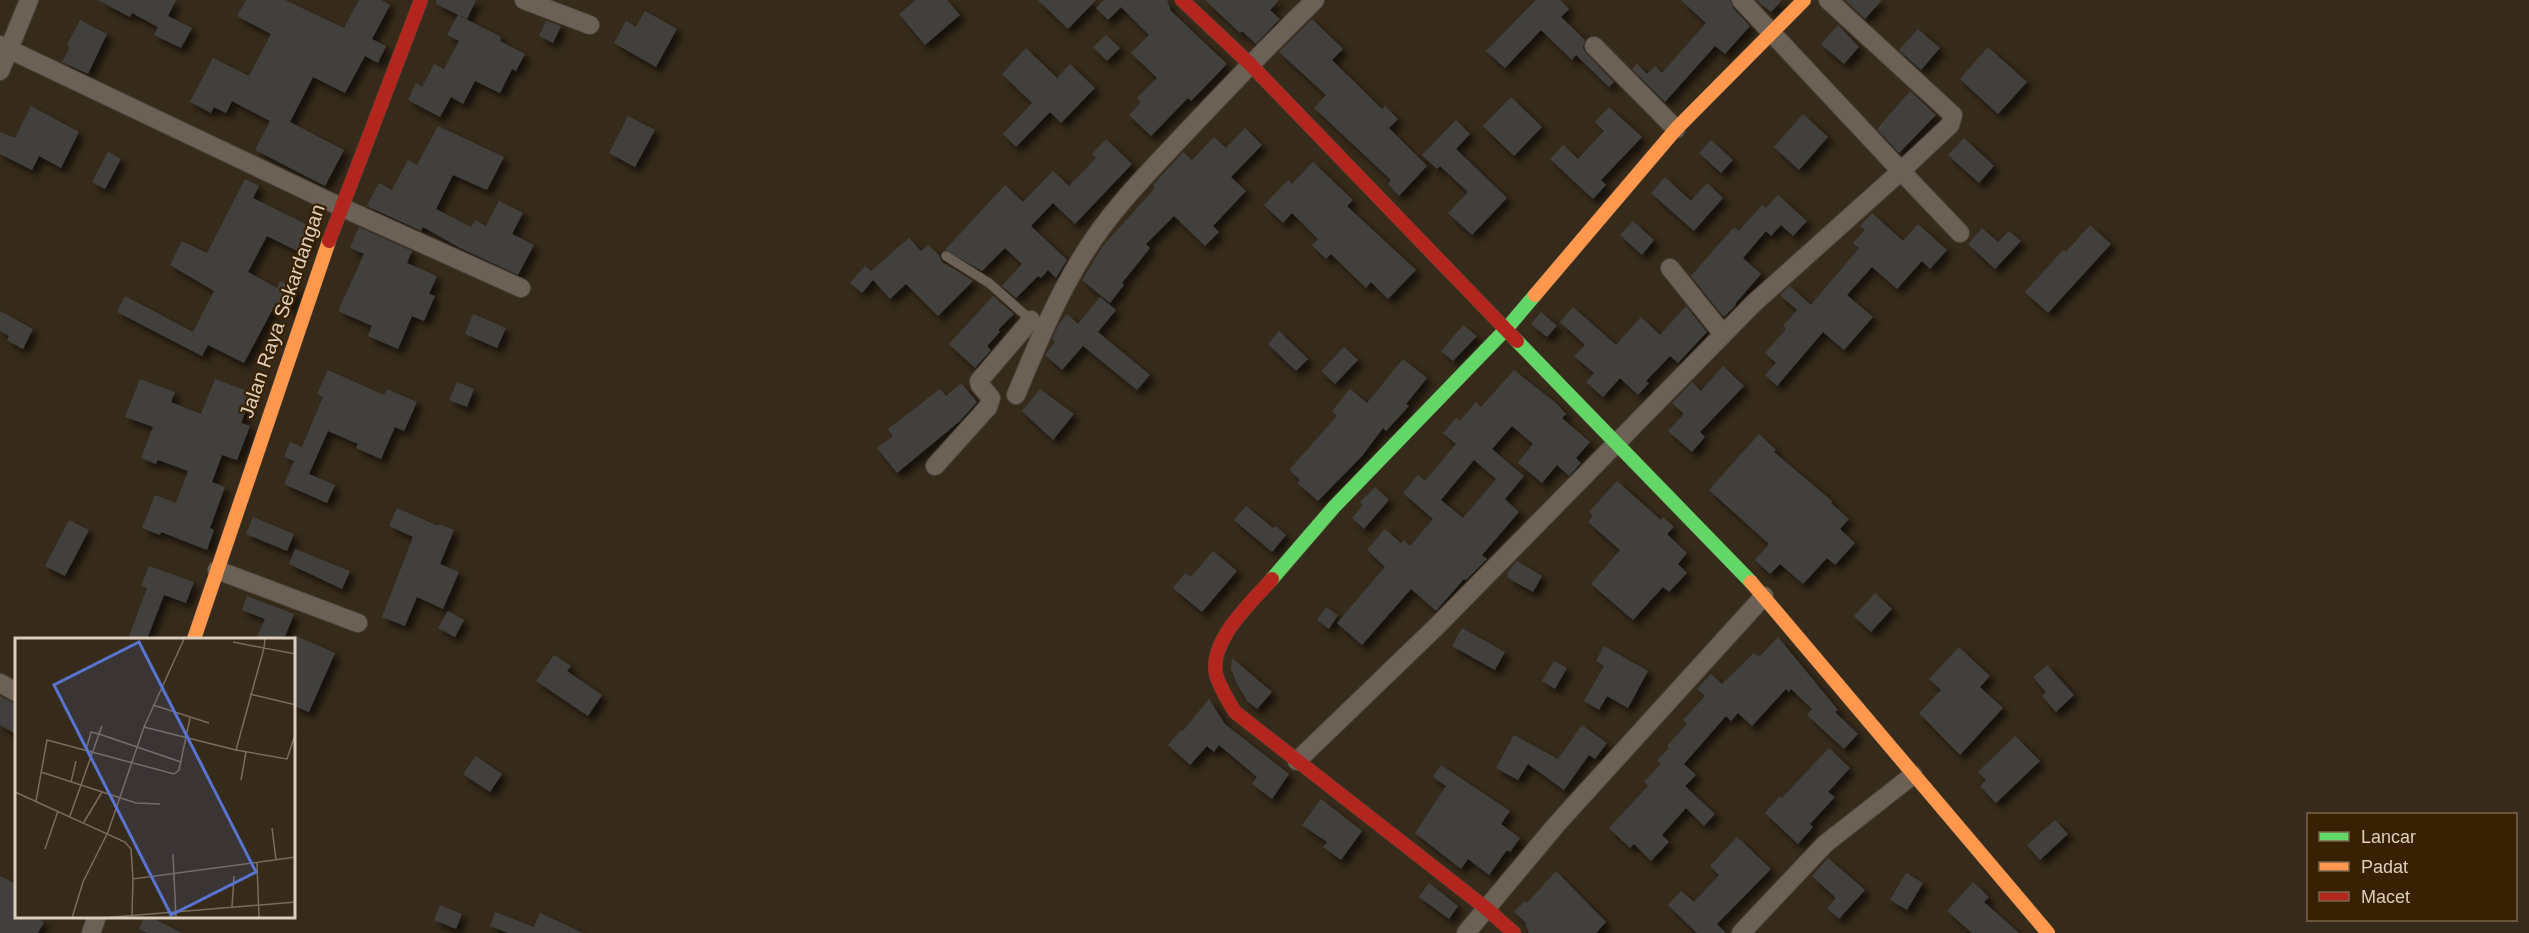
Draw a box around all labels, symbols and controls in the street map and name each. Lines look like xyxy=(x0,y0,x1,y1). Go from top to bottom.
street label: Jalan Raya Sekardangan xyxy=(235,201,329,421)
inset map xyxy=(15,638,296,918)
legend xyxy=(2307,813,2517,921)
text: Lancar xyxy=(2361,827,2416,847)
text: Padat xyxy=(2361,857,2408,877)
text: Macet xyxy=(2361,887,2410,907)

